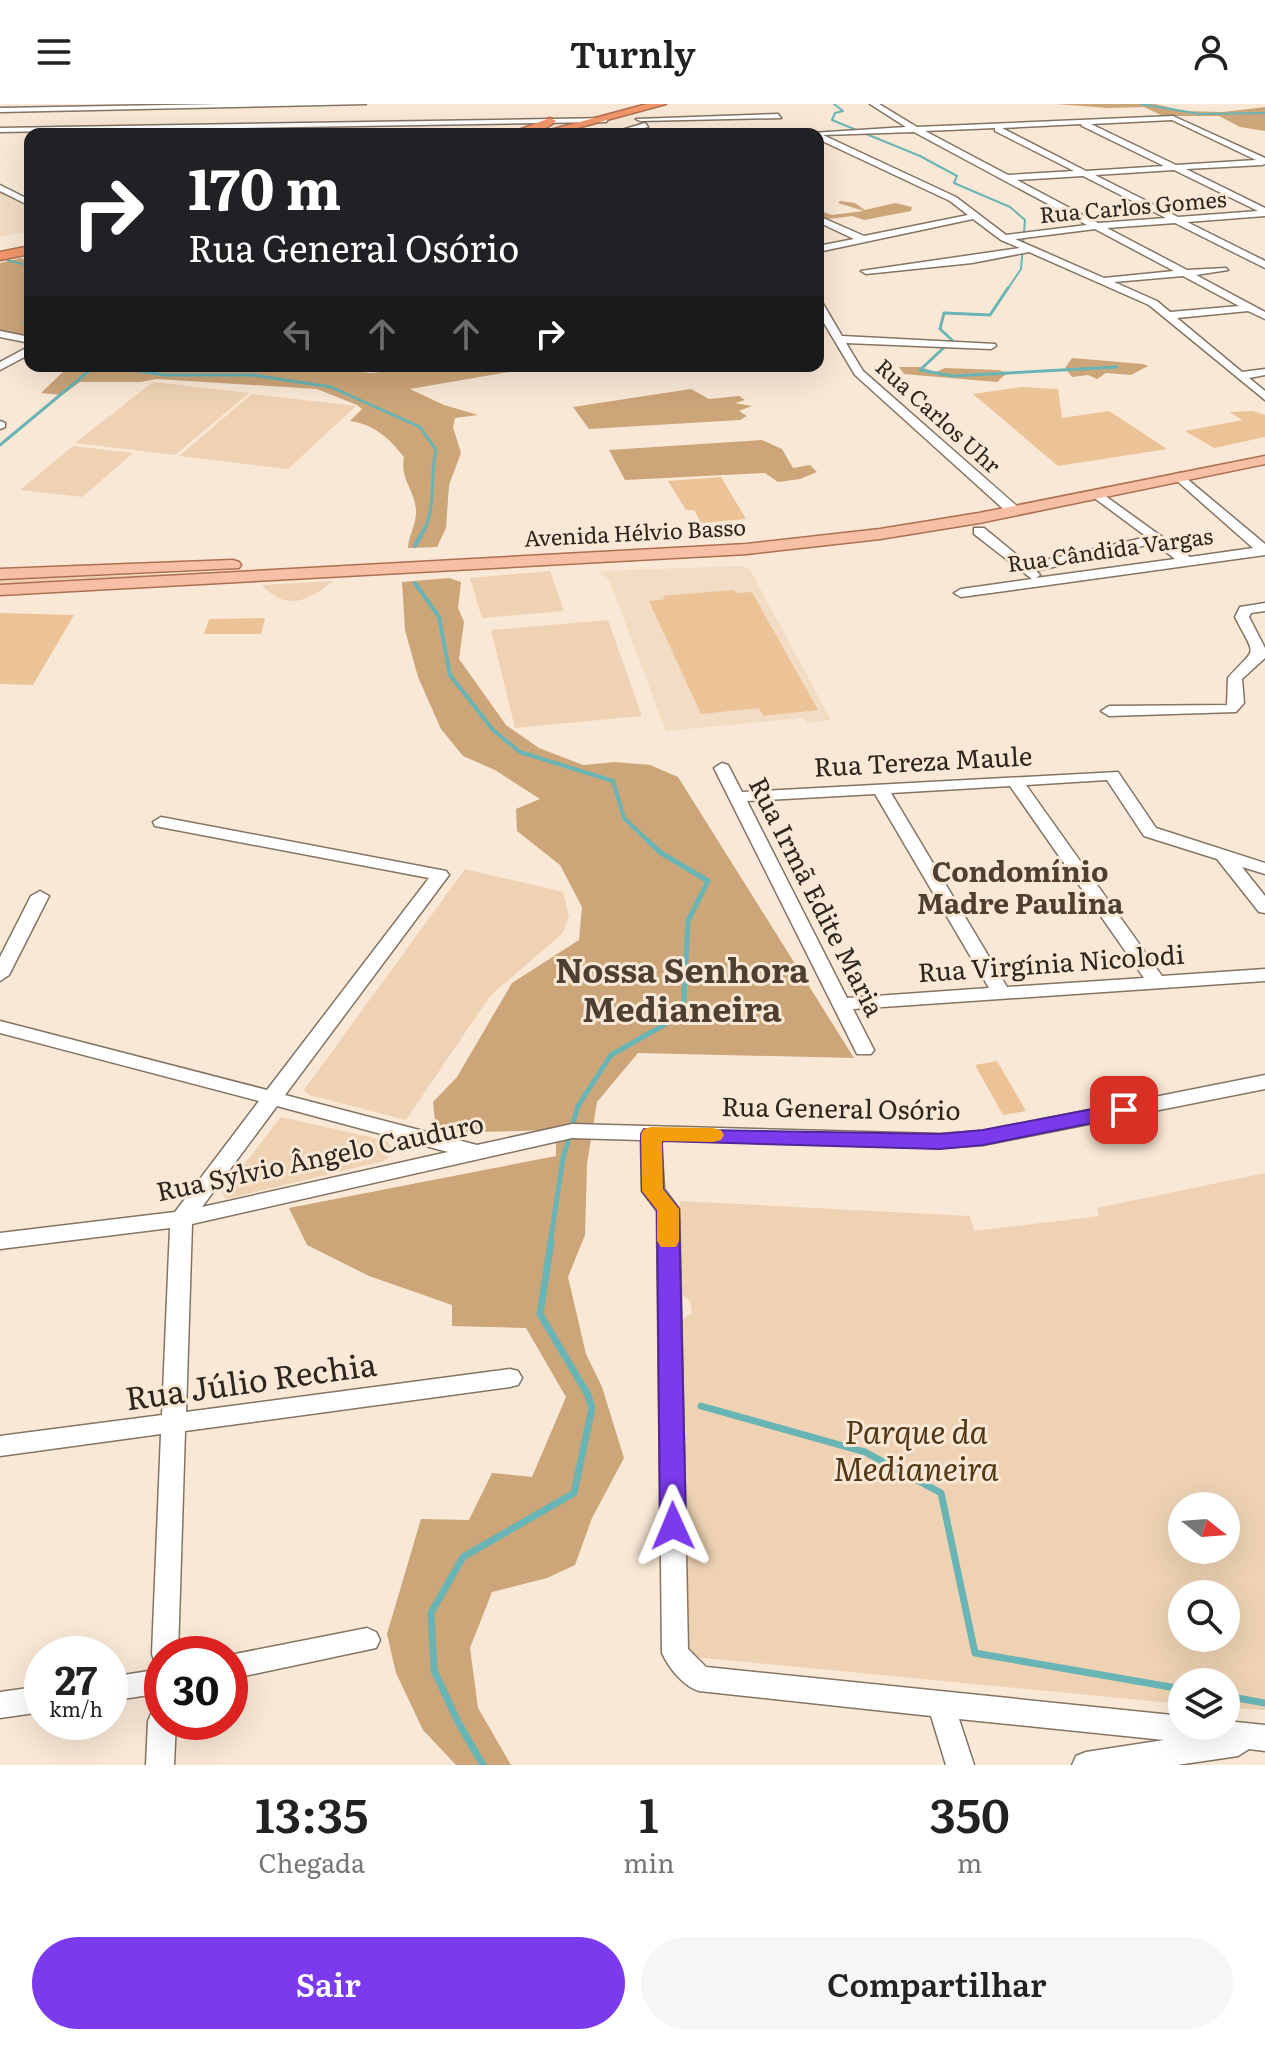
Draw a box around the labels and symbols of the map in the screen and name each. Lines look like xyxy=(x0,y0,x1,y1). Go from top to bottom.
street label: Rua Carlos Gomes xyxy=(1038,181,1228,230)
street label: Rua Carlos Uhr xyxy=(869,350,1009,481)
street label: Avenida Hélvio Basso xyxy=(523,509,747,554)
street label: Rua Cândida Vargas xyxy=(1005,518,1215,579)
street label: Rua Tereza Maule xyxy=(813,734,1033,785)
street label: Rua Irmã Edite Maria xyxy=(741,769,896,1023)
district label: Condomínio Madre Paulina xyxy=(917,849,1124,923)
street label: Rua Virgínia Nicolodi xyxy=(916,933,1186,990)
district label: Nossa Senhora Medianeira xyxy=(555,943,809,1032)
pin xyxy=(1090,1076,1158,1144)
street label: Rua General Osório xyxy=(721,1085,961,1128)
street label: Rua Sylvio Ângelo Cauduro xyxy=(152,1102,487,1209)
street label: Rua Júlio Rechia xyxy=(122,1338,380,1420)
park label: Parque da Medianeira xyxy=(833,1406,1000,1491)
position arrow xyxy=(631,1484,715,1568)
north arrow xyxy=(1168,1492,1240,1564)
speed limit sign: 30 xyxy=(144,1636,248,1740)

